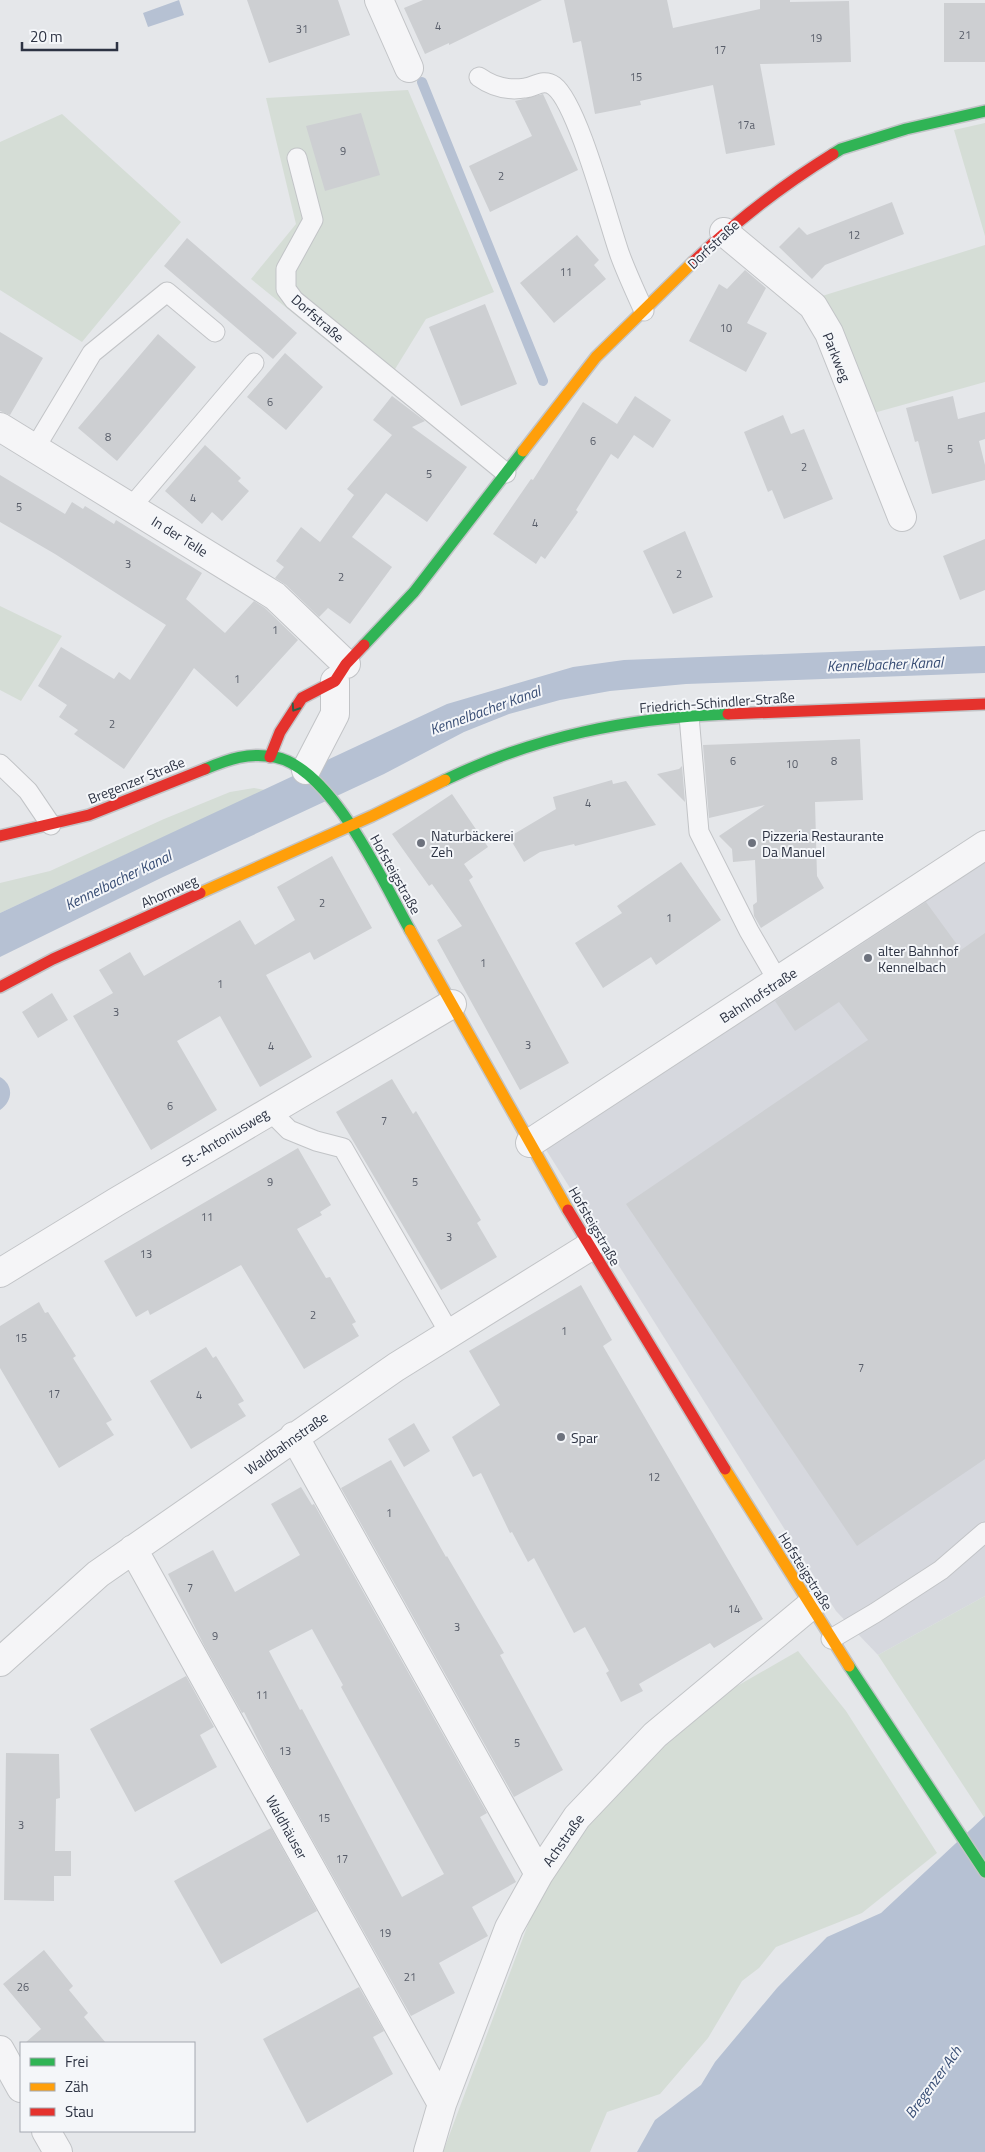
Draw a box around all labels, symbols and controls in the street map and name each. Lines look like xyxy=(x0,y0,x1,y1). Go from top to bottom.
house number: 4 xyxy=(435,18,441,34)
scale bar xyxy=(22,20,118,52)
house number: 31 xyxy=(296,21,308,37)
text: 20 m xyxy=(30,25,63,48)
house number: 21 xyxy=(959,27,971,43)
house number: 19 xyxy=(810,30,822,46)
house number: 17 xyxy=(714,42,726,58)
house number: 15 xyxy=(630,69,642,85)
house number: 17a xyxy=(737,117,755,133)
house number: 9 xyxy=(340,143,346,159)
house number: 2 xyxy=(498,168,504,184)
street label: Dorfstraße xyxy=(682,214,744,274)
house number: 12 xyxy=(848,227,860,243)
house number: 11 xyxy=(560,264,572,280)
street label: Dorfstraße xyxy=(287,289,349,347)
house number: 10 xyxy=(720,320,732,336)
street label: Parkweg xyxy=(818,329,856,385)
house number: 6 xyxy=(267,394,273,410)
house number: 8 xyxy=(105,429,111,445)
house number: 6 xyxy=(590,433,596,449)
house number: 5 xyxy=(947,441,953,457)
house number: 2 xyxy=(801,459,807,475)
house number: 5 xyxy=(426,466,432,482)
house number: 4 xyxy=(190,490,196,506)
house number: 5 xyxy=(16,499,22,515)
street label: In der Telle xyxy=(148,510,212,562)
house number: 4 xyxy=(532,515,538,531)
house number: 3 xyxy=(125,556,131,572)
house number: 2 xyxy=(676,566,682,582)
house number: 2 xyxy=(338,569,344,585)
house number: 1 xyxy=(272,622,278,638)
water label: Kennelbacher Kanal xyxy=(827,650,945,678)
house number: 1 xyxy=(234,671,240,687)
water label: Kennelbacher Kanal xyxy=(426,679,545,741)
street label: Friedrich-Schindler-Straße xyxy=(639,686,795,718)
one-way arrow xyxy=(292,702,302,711)
house number: 2 xyxy=(109,716,115,732)
street label: Bregenzer Straße xyxy=(84,751,188,809)
house number: 6 xyxy=(730,753,736,769)
house number: 8 xyxy=(831,753,837,769)
house number: 10 xyxy=(786,756,798,772)
house number: 4 xyxy=(585,795,591,811)
place label: Naturbäckerei Zeh xyxy=(431,825,514,862)
place label: Pizzeria Restaurante Da Manuel xyxy=(762,825,884,862)
street label: Hofsteigstraße xyxy=(365,830,427,918)
marker: Naturbäckerei Zeh xyxy=(415,837,427,849)
marker: Pizzeria Restaurante Da Manuel xyxy=(746,837,758,849)
water label: Kennelbacher Kanal xyxy=(61,843,177,916)
street label: Ahornweg xyxy=(137,869,201,913)
house number: 2 xyxy=(319,895,325,911)
house number: 1 xyxy=(666,910,672,926)
place label: alter Bahnhof Kennelbach xyxy=(878,940,959,977)
marker: alter Bahnhof Kennelbach xyxy=(862,952,874,964)
house number: 1 xyxy=(480,955,486,971)
street label: Bahnhofstraße xyxy=(715,962,801,1028)
house number: 1 xyxy=(217,976,223,992)
house number: 3 xyxy=(113,1004,119,1020)
house number: 3 xyxy=(525,1037,531,1053)
house number: 4 xyxy=(268,1038,274,1054)
house number: 6 xyxy=(167,1098,173,1114)
street label: St.-Antoniusweg xyxy=(177,1103,273,1171)
house number: 7 xyxy=(381,1113,387,1129)
house number: 9 xyxy=(267,1174,273,1190)
house number: 5 xyxy=(412,1174,418,1190)
street label: Hofsteigstraße xyxy=(564,1182,626,1270)
house number: 11 xyxy=(201,1209,213,1225)
house number: 3 xyxy=(446,1229,452,1245)
house number: 13 xyxy=(140,1246,152,1262)
house number: 2 xyxy=(310,1307,316,1323)
house number: 1 xyxy=(561,1323,567,1339)
house number: 15 xyxy=(15,1330,27,1346)
house number: 7 xyxy=(858,1360,864,1376)
house number: 17 xyxy=(48,1386,60,1402)
house number: 4 xyxy=(196,1387,202,1403)
street label: Waldbahnstraße xyxy=(240,1406,332,1480)
place label: Spar xyxy=(571,1427,598,1448)
marker: Spar xyxy=(555,1431,567,1443)
house number: 12 xyxy=(648,1469,660,1485)
house number: 1 xyxy=(386,1505,392,1521)
street label: Hofsteigstraße xyxy=(774,1528,838,1614)
house number: 7 xyxy=(187,1580,193,1596)
house number: 14 xyxy=(728,1601,740,1617)
house number: 3 xyxy=(454,1619,460,1635)
house number: 9 xyxy=(212,1628,218,1644)
house number: 11 xyxy=(256,1687,268,1703)
house number: 5 xyxy=(514,1735,520,1751)
house number: 13 xyxy=(279,1743,291,1759)
street label: Waldhäuser xyxy=(261,1791,313,1863)
street label: Achstraße xyxy=(537,1809,589,1871)
house number: 15 xyxy=(318,1810,330,1826)
house number: 3 xyxy=(18,1817,24,1833)
house number: 17 xyxy=(336,1851,348,1867)
house number: 19 xyxy=(379,1925,391,1941)
house number: 21 xyxy=(404,1969,416,1985)
house number: 26 xyxy=(17,1979,29,1995)
water label: Bregenzer Ach xyxy=(899,2041,967,2123)
legend xyxy=(20,2042,195,2132)
text: Frei xyxy=(65,2050,88,2073)
text: Zäh xyxy=(65,2075,89,2098)
text: Stau xyxy=(65,2100,94,2123)

